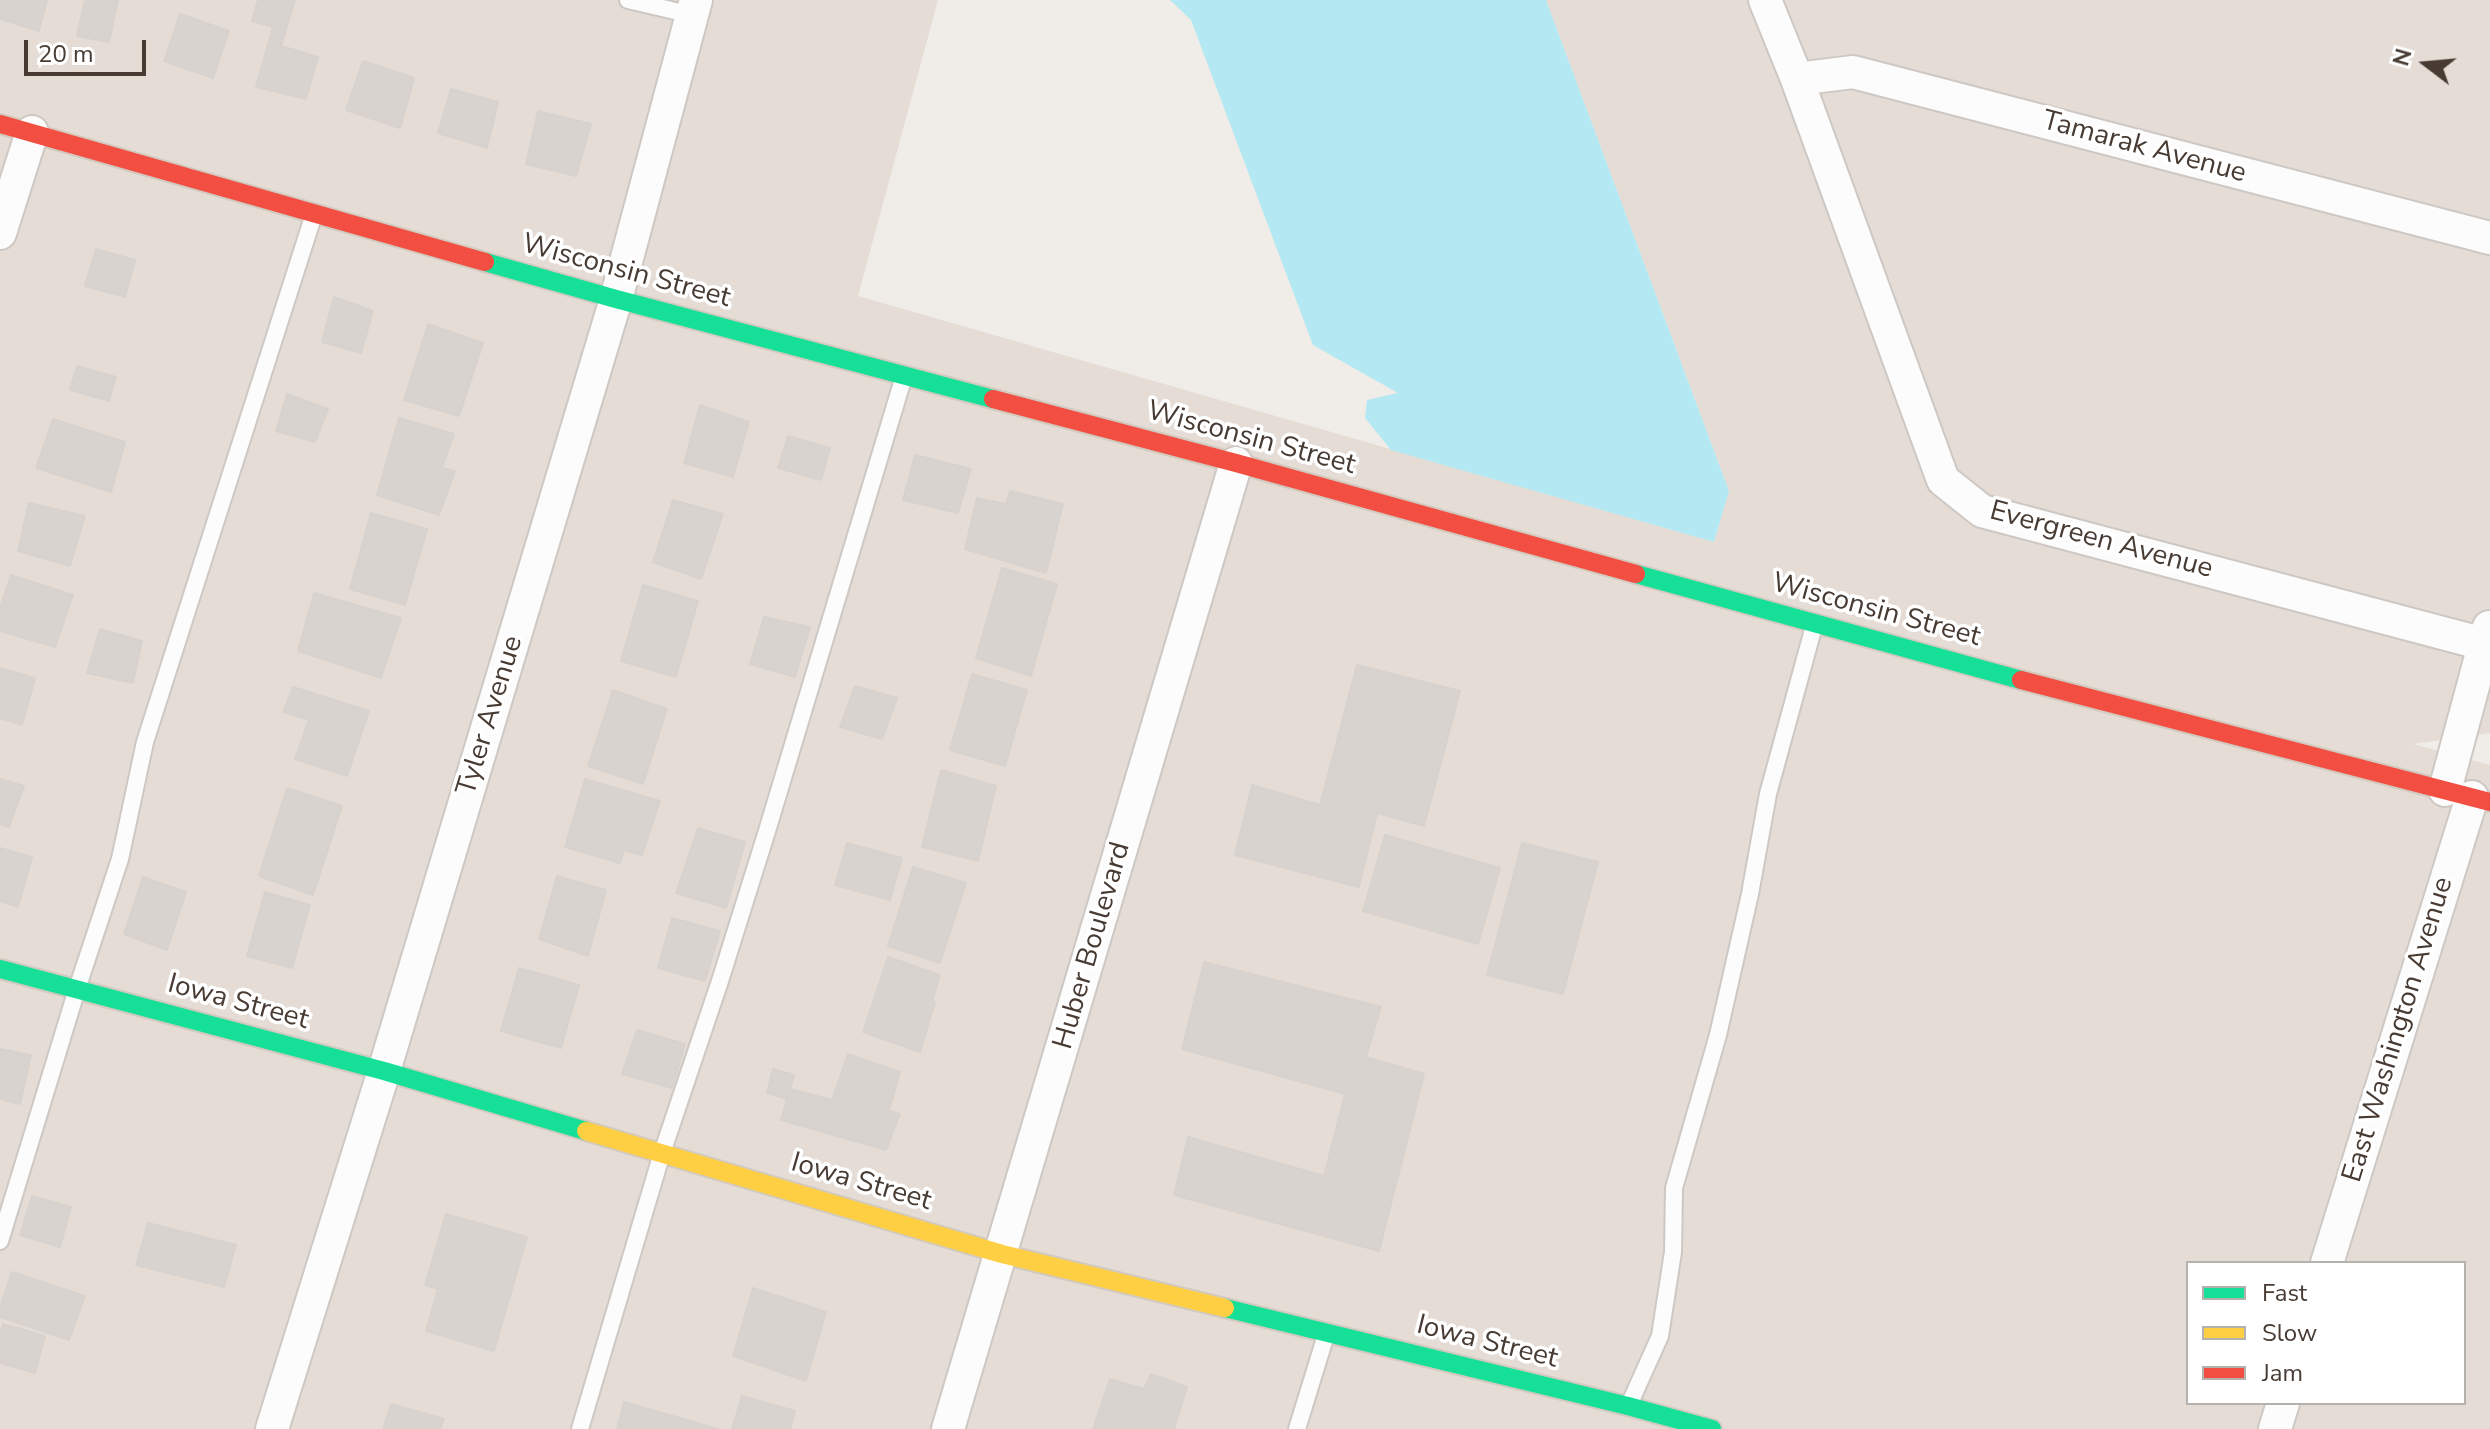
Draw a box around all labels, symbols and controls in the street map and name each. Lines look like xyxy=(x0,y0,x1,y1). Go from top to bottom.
scale bar xyxy=(28,24,150,74)
north arrow xyxy=(2386,24,2466,104)
text: 20 m xyxy=(38,38,94,70)
text: N xyxy=(2386,45,2420,69)
street label: Tamarak Avenue xyxy=(2038,105,2250,191)
street label: Wisconsin Street xyxy=(518,228,734,316)
street label: Wisconsin Street xyxy=(1143,395,1359,483)
street label: Evergreen Avenue xyxy=(1986,495,2216,587)
street label: Wisconsin Street xyxy=(1768,567,1984,655)
street label: Tyler Avenue xyxy=(451,632,531,800)
street label: Huber Boulevard xyxy=(1047,839,1139,1053)
street label: East Washington Avenue xyxy=(2337,873,2461,1187)
street label: Iowa Street xyxy=(164,968,312,1038)
street label: Iowa Street xyxy=(787,1147,935,1219)
legend xyxy=(2186,1261,2466,1405)
text: Fast xyxy=(2262,1277,2307,1309)
street label: Iowa Street xyxy=(1413,1309,1561,1377)
text: Slow xyxy=(2262,1317,2317,1349)
text: Jam xyxy=(2262,1357,2303,1389)

